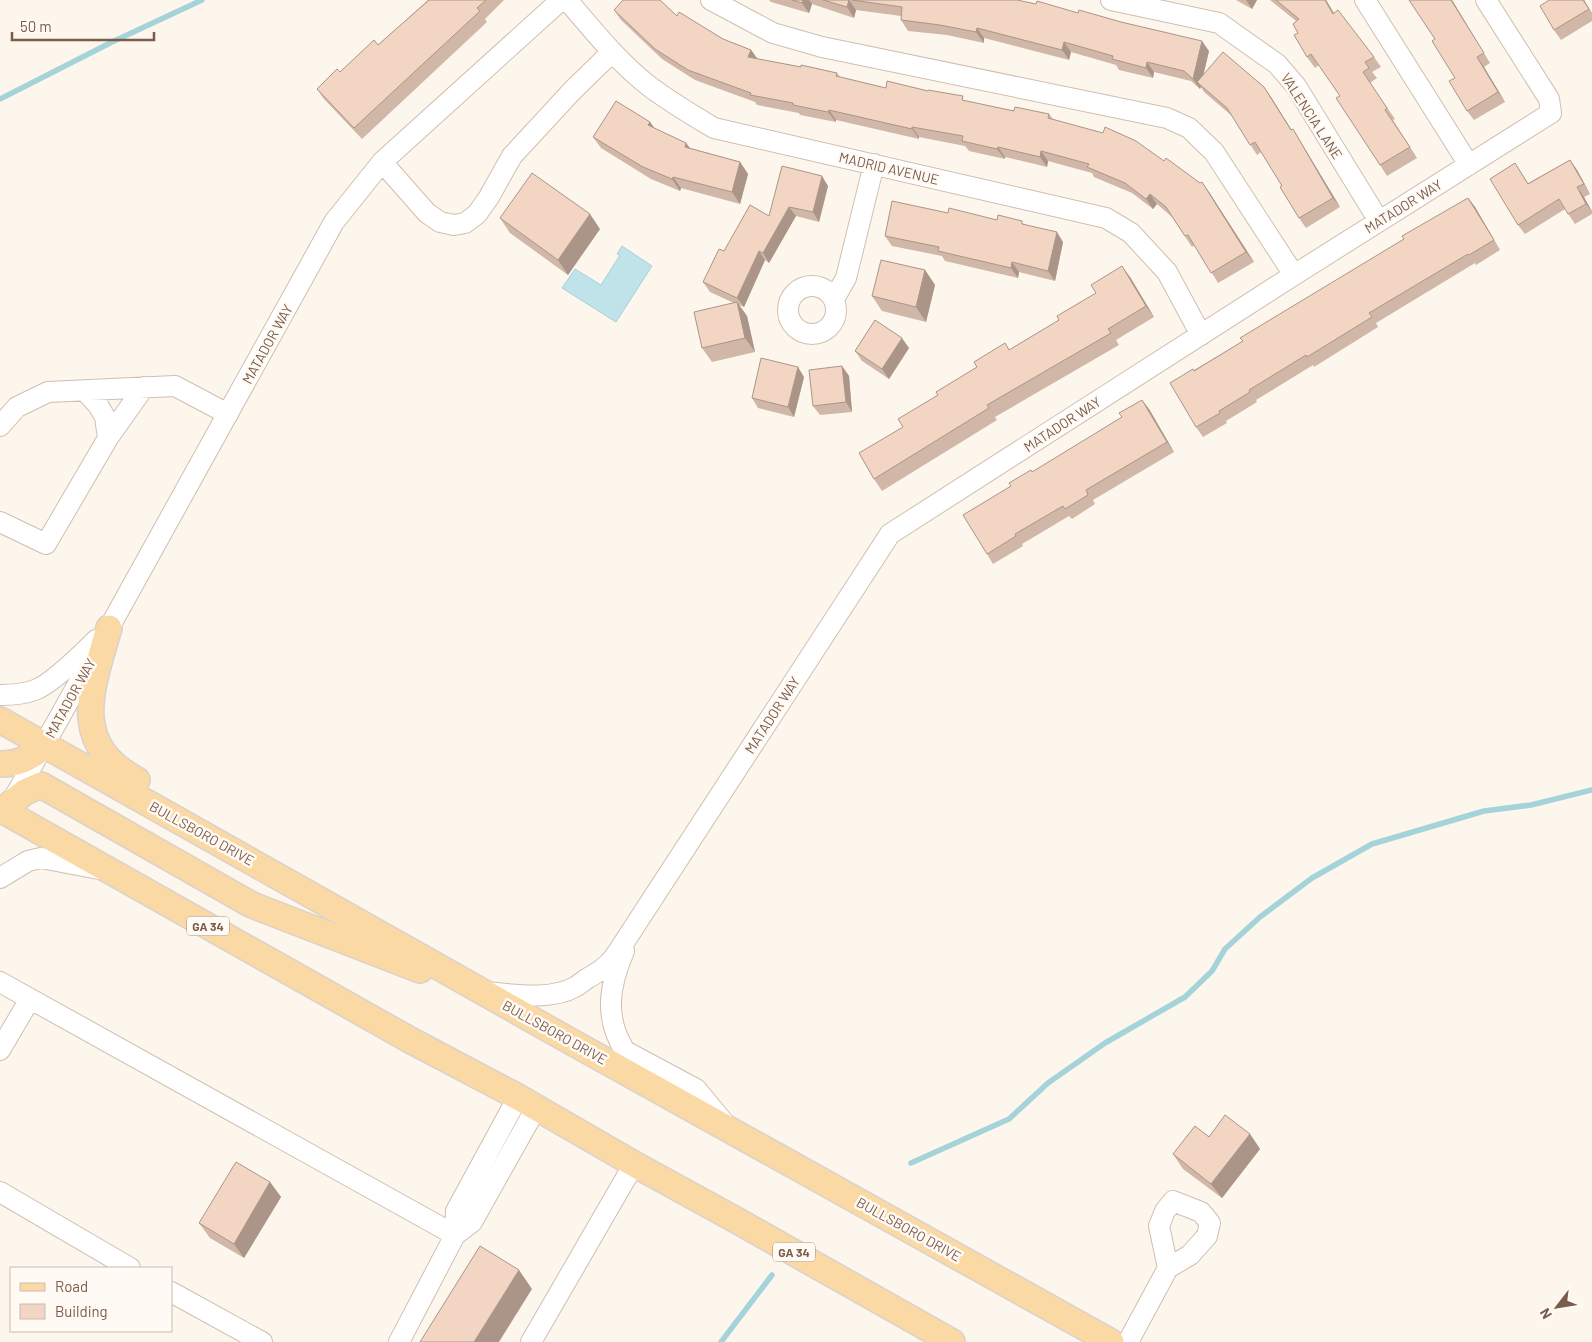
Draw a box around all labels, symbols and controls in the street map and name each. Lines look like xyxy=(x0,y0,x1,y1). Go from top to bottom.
scale bar xyxy=(12,10,155,42)
text: 50 m xyxy=(20,17,52,35)
street label: VALENCIA LANE xyxy=(1278,70,1346,162)
street label: MADRID AVENUE xyxy=(837,148,941,188)
street label: MATADOR WAY xyxy=(1361,175,1445,237)
street label: MATADOR WAY xyxy=(238,301,296,387)
street label: MATADOR WAY xyxy=(1020,393,1104,455)
street label: MATADOR WAY xyxy=(41,655,99,741)
street label: MATADOR WAY xyxy=(741,673,803,757)
street label: BULLSBORO DRIVE xyxy=(147,797,257,869)
road number: GA 34 xyxy=(187,916,229,936)
street label: BULLSBORO DRIVE xyxy=(500,996,610,1068)
street label: BULLSBORO DRIVE xyxy=(854,1193,964,1265)
road number: GA 34 xyxy=(773,1242,815,1262)
legend xyxy=(10,1267,172,1332)
text: Road xyxy=(55,1277,88,1295)
north arrow xyxy=(1532,1282,1582,1332)
text: Building xyxy=(55,1302,108,1320)
text: N xyxy=(1536,1306,1555,1322)

